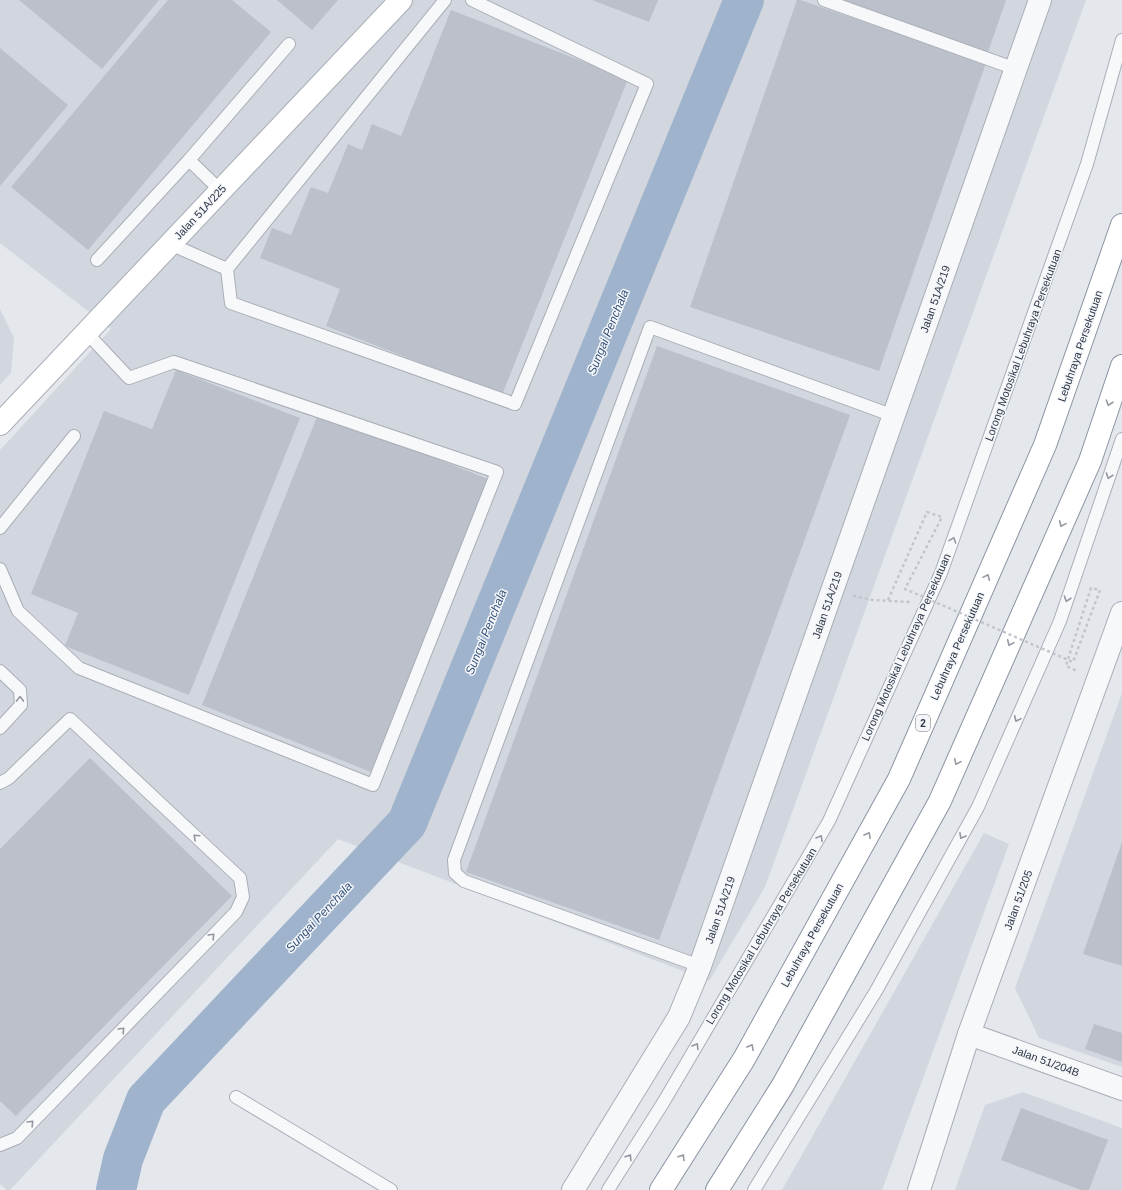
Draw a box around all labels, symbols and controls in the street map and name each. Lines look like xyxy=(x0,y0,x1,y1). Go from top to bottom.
street label: Jalan 51A/225 xyxy=(172,182,228,242)
street label: Lorong Motosikal Lebuhraya Persekutuan xyxy=(983,247,1063,443)
street label: Jalan 51A/219 xyxy=(918,264,952,334)
water label: Sungai Penchala xyxy=(585,287,632,377)
street label: Lebuhraya Persekutuan xyxy=(1055,289,1105,403)
one-way arrow xyxy=(1106,399,1114,406)
one-way arrow xyxy=(1106,472,1114,479)
one-way arrow xyxy=(1059,520,1067,527)
one-way arrow xyxy=(948,537,956,544)
street label: Lorong Motosikal Lebuhraya Persekutuan xyxy=(859,552,953,742)
street label: Jalan 51A/219 xyxy=(810,570,844,640)
one-way arrow xyxy=(982,574,990,582)
water label: Sungai Penchala xyxy=(463,587,510,677)
street label: Lebuhraya Persekutuan xyxy=(928,590,986,702)
one-way arrow xyxy=(1064,595,1072,602)
one-way arrow xyxy=(1006,639,1014,646)
one-way arrow xyxy=(16,696,24,702)
one-way arrow xyxy=(1014,714,1022,722)
road number: 2 xyxy=(916,715,930,731)
one-way arrow xyxy=(954,757,962,765)
one-way arrow xyxy=(863,832,870,839)
one-way arrow xyxy=(959,832,966,839)
one-way arrow xyxy=(193,834,201,842)
one-way arrow xyxy=(815,835,822,842)
street label: Lorong Motosikal Lebuhraya Persekutuan xyxy=(703,846,819,1026)
street label: Jalan 51/205 xyxy=(1002,868,1034,932)
street label: Jalan 51A/219 xyxy=(703,875,737,945)
water label: Sungai Penchala xyxy=(283,879,355,955)
street label: Lebuhraya Persekutuan xyxy=(778,881,846,989)
one-way arrow xyxy=(207,933,215,941)
one-way arrow xyxy=(117,1027,125,1035)
one-way arrow xyxy=(692,1043,699,1050)
street label: Jalan 51/204B xyxy=(1011,1043,1081,1079)
one-way arrow xyxy=(746,1044,754,1051)
one-way arrow xyxy=(26,1120,34,1128)
one-way arrow xyxy=(624,1154,632,1161)
one-way arrow xyxy=(677,1154,685,1161)

